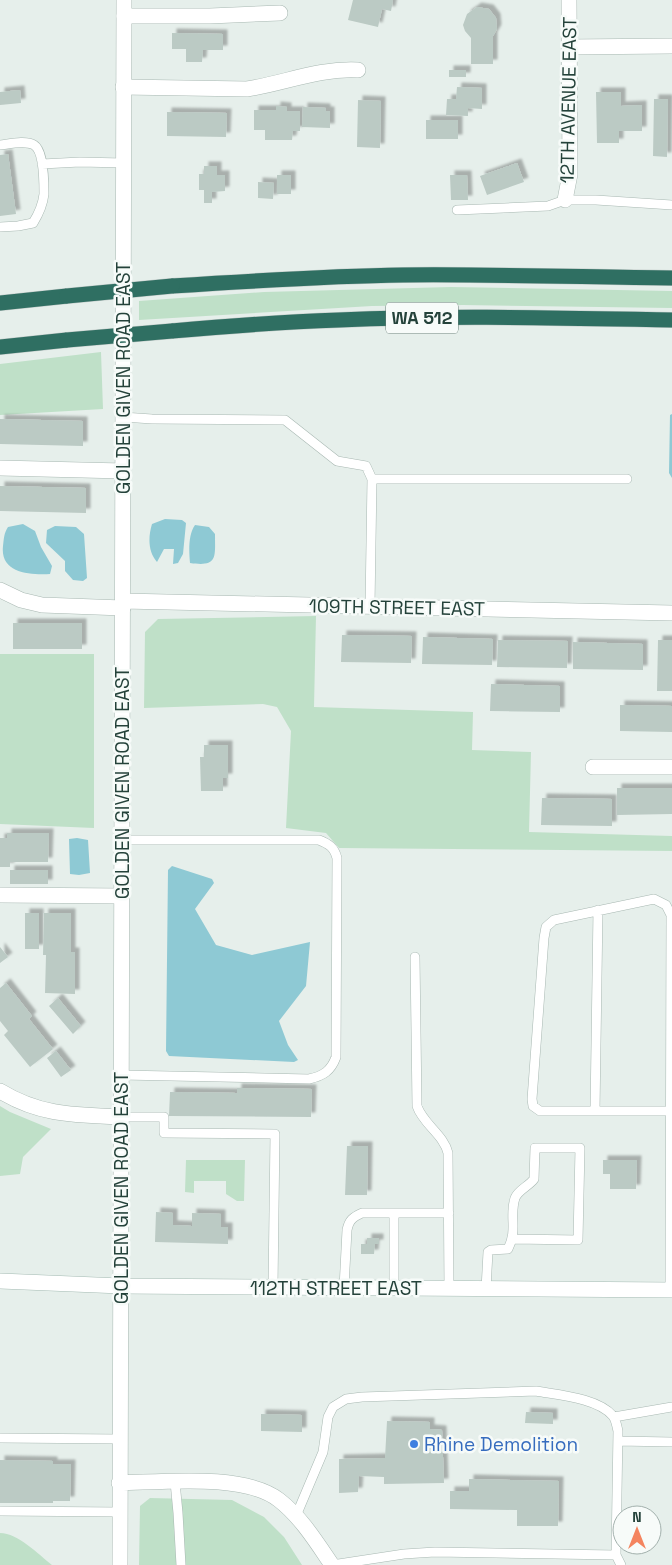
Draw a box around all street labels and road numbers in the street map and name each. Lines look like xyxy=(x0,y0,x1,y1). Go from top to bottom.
street label: 12TH AVENUE EAST xyxy=(555,16,582,184)
street label: GOLDEN GIVEN ROAD EAST xyxy=(111,262,136,494)
road number: WA 512 xyxy=(386,302,458,334)
street label: 109TH STREET EAST xyxy=(309,593,485,622)
street label: GOLDEN GIVEN ROAD EAST xyxy=(110,667,135,899)
street label: GOLDEN GIVEN ROAD EAST xyxy=(109,1072,134,1304)
street label: 112TH STREET EAST xyxy=(250,1276,422,1301)

